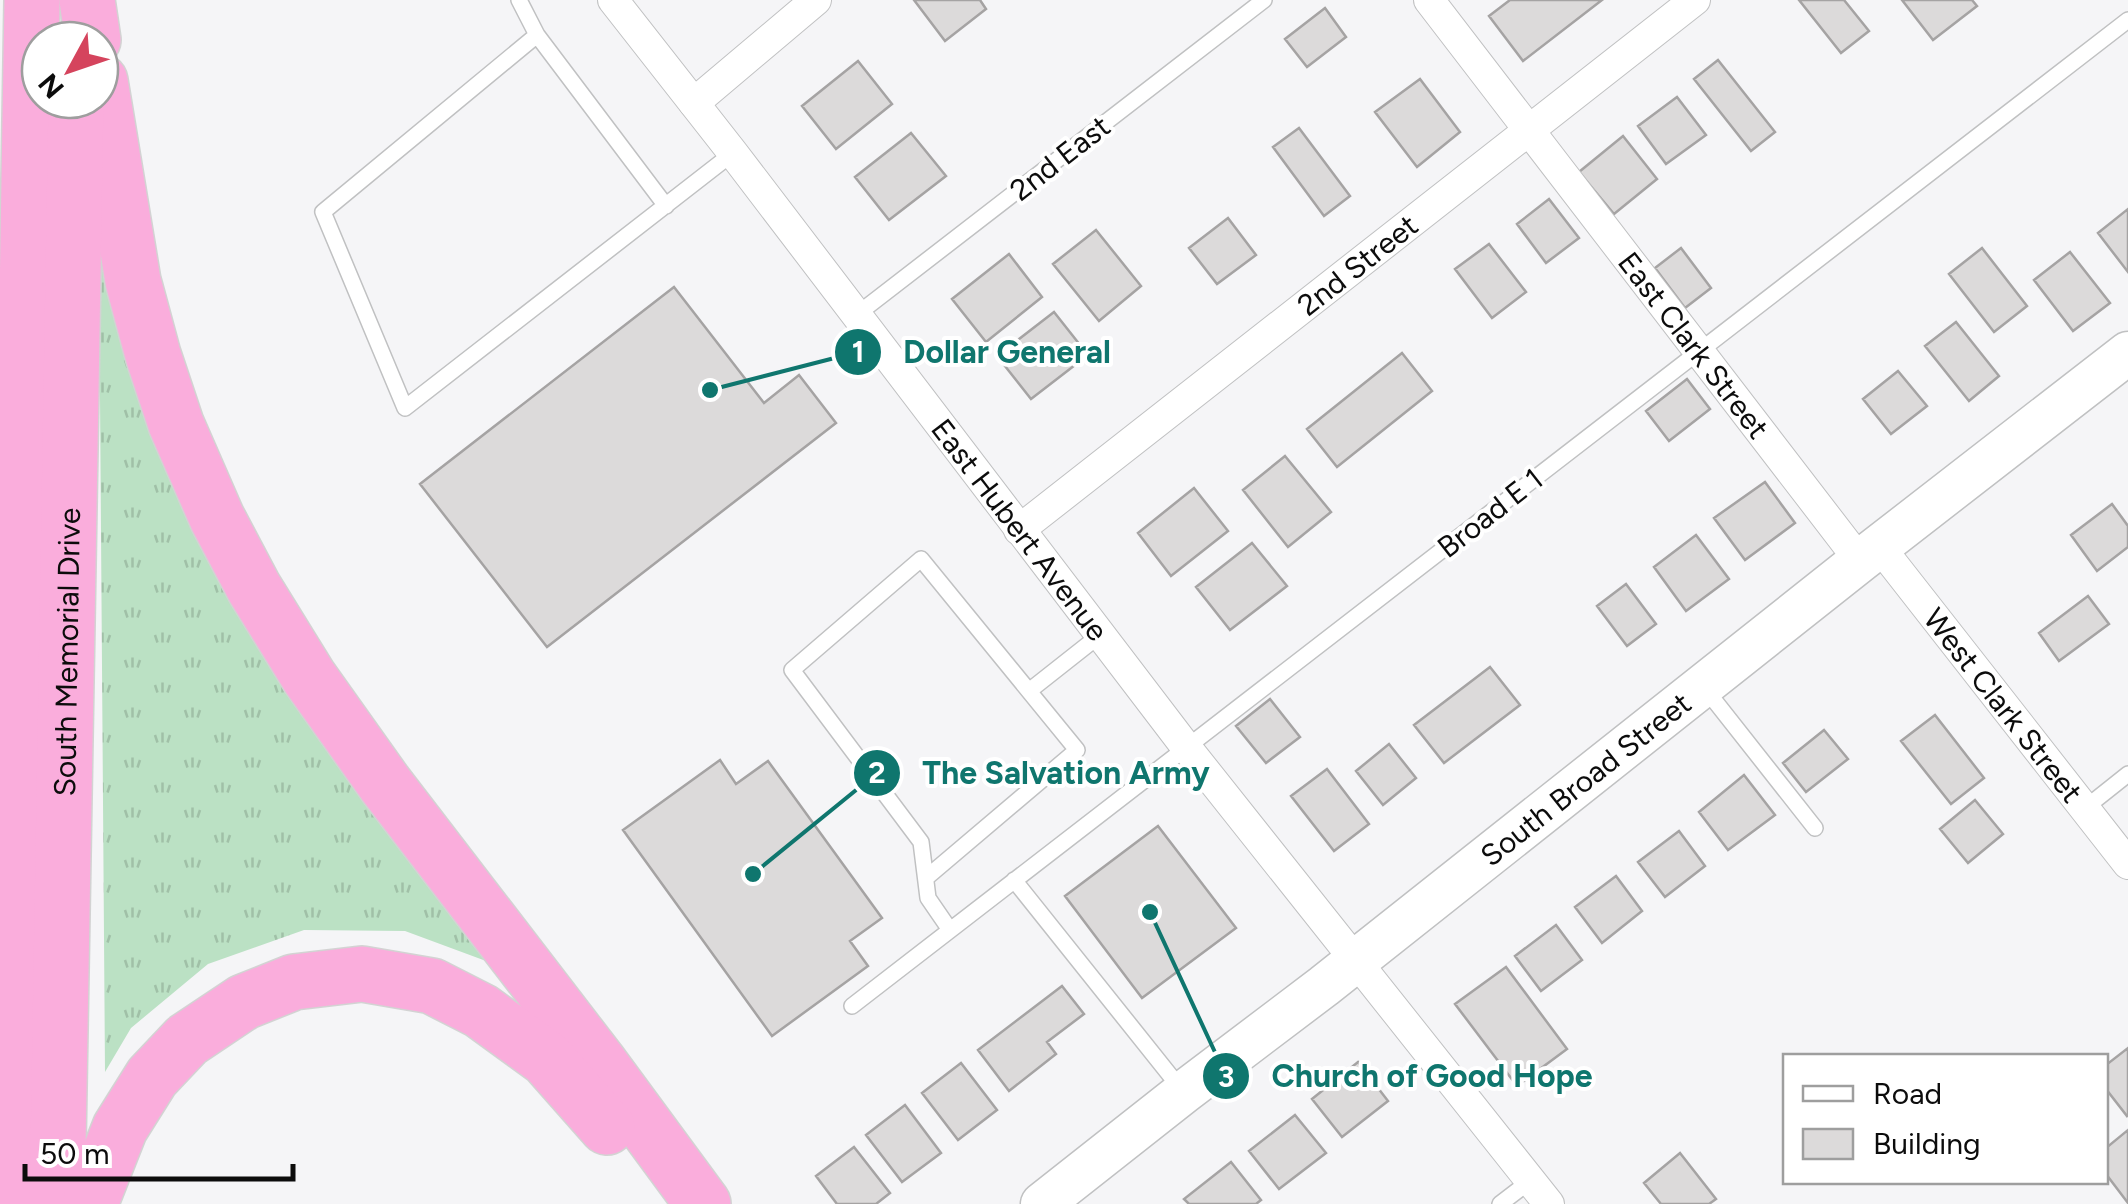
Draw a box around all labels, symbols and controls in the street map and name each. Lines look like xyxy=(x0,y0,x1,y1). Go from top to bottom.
north arrow xyxy=(20,20,120,120)
text: N xyxy=(31,67,71,105)
street label: 2nd East xyxy=(1003,107,1117,209)
street label: 2nd Street xyxy=(1290,206,1425,323)
street label: East Clark Street xyxy=(1611,244,1777,446)
callout: Dollar General xyxy=(833,321,1131,383)
text: 1 xyxy=(852,333,864,370)
text: Dollar General xyxy=(903,333,1111,371)
street label: East Hubert Avenue xyxy=(924,411,1117,648)
street label: Broad E 1 xyxy=(1430,460,1550,566)
street label: South Memorial Drive xyxy=(46,507,87,797)
street label: West Clark Street xyxy=(1916,601,2091,810)
street label: South Broad Street xyxy=(1473,684,1698,874)
callout: The Salvation Army xyxy=(852,742,1230,804)
text: 2 xyxy=(868,754,886,791)
text: The Salvation Army xyxy=(922,754,1210,792)
callout: Church of Good Hope xyxy=(1201,1045,1612,1107)
legend xyxy=(1783,1054,2108,1184)
text: Church of Good Hope xyxy=(1271,1057,1593,1095)
text: 3 xyxy=(1218,1058,1234,1095)
text: Road xyxy=(1873,1075,1942,1112)
scale bar xyxy=(25,1119,292,1181)
text: Building xyxy=(1873,1125,1981,1162)
text: 50 m xyxy=(40,1135,109,1172)

